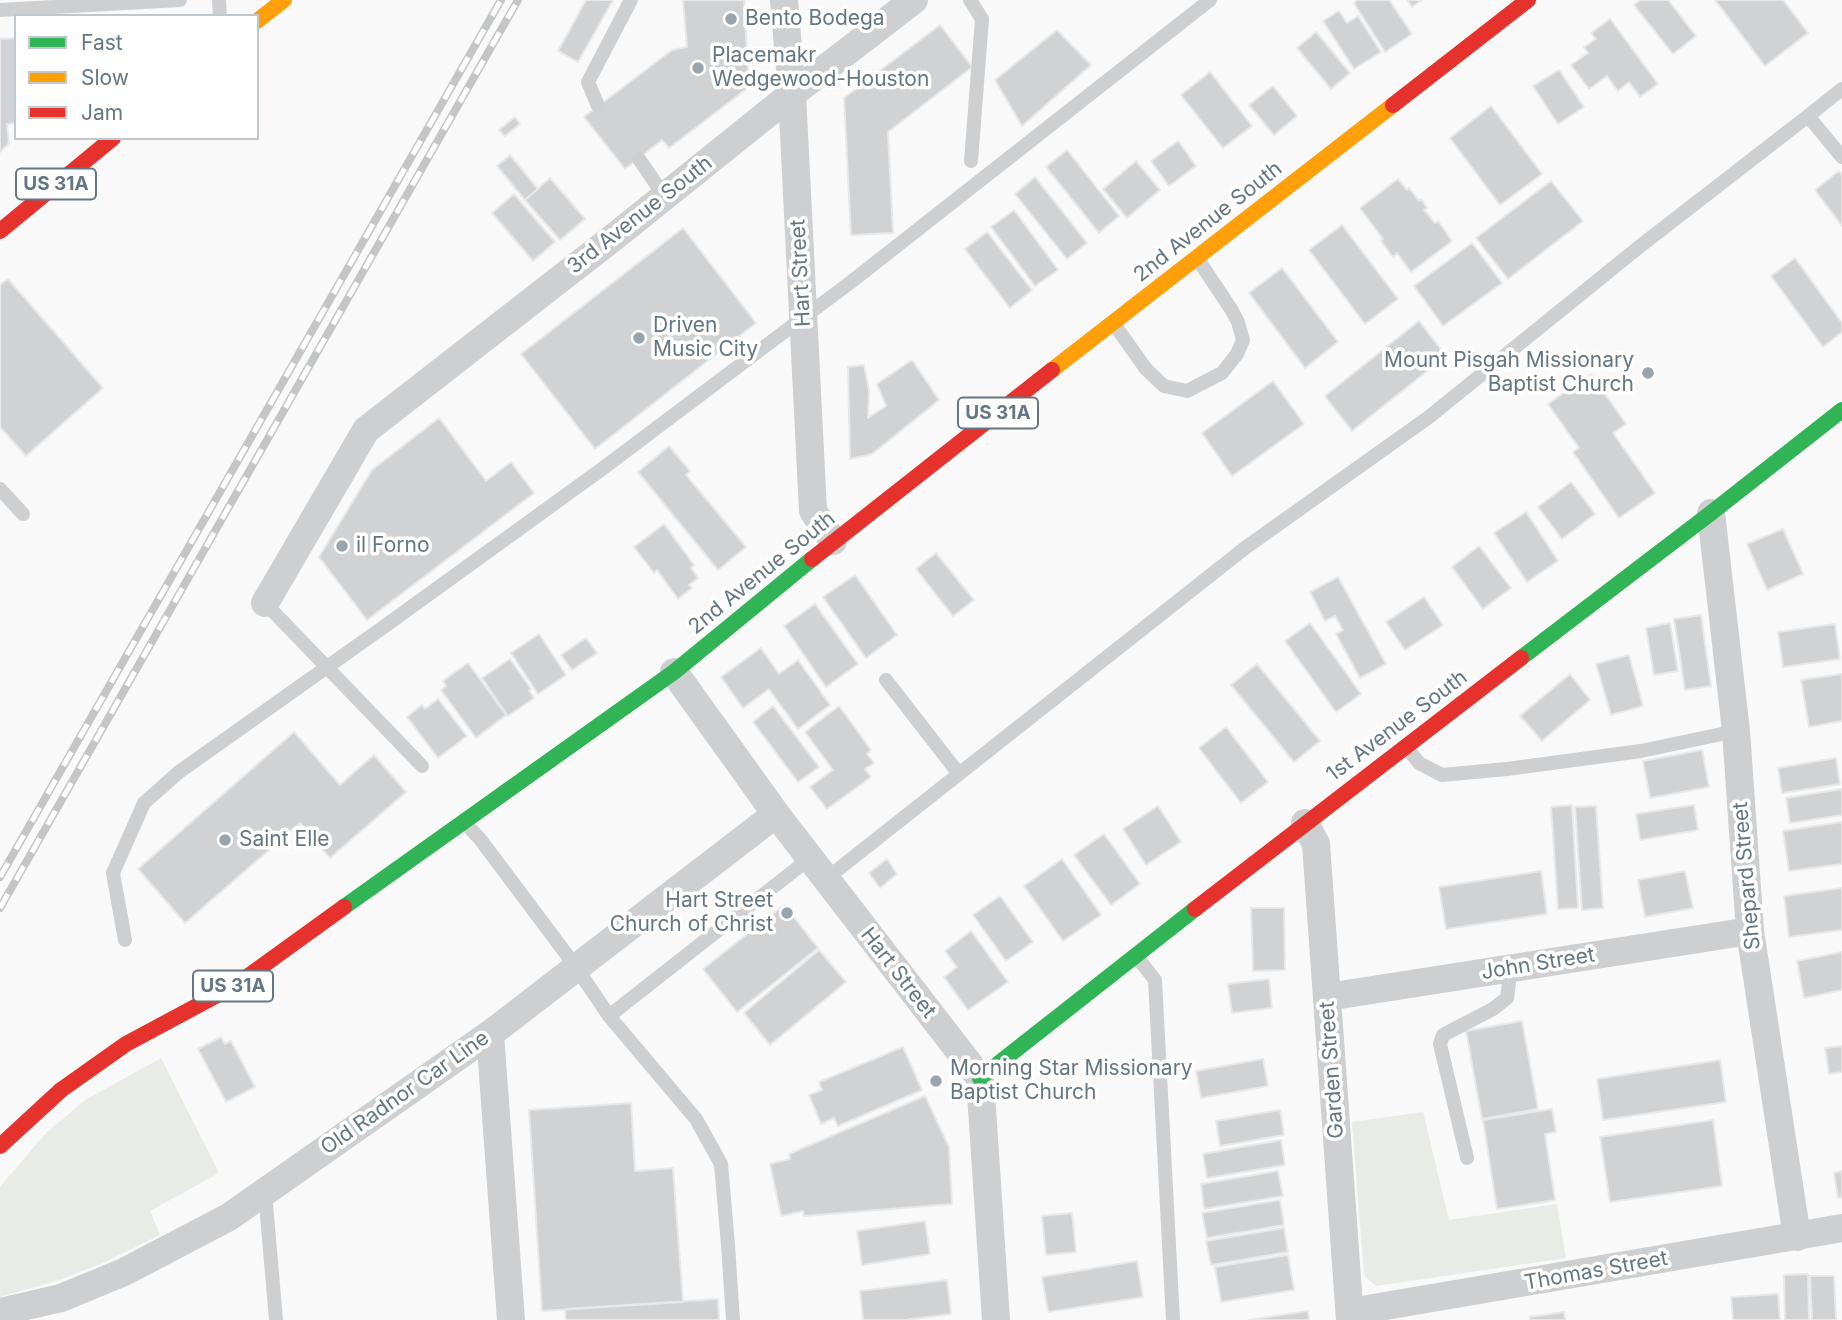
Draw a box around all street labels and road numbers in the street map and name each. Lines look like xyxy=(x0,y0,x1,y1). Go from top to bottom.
street label: 3rd Avenue South xyxy=(563,151,717,279)
street label: 2nd Avenue South xyxy=(1129,156,1287,288)
road number: US 31A xyxy=(16,168,96,200)
street label: Hart Street xyxy=(786,219,816,327)
road number: US 31A xyxy=(958,398,1038,428)
street label: 2nd Avenue South xyxy=(684,506,840,640)
street label: 1st Avenue South xyxy=(1322,665,1472,787)
street label: Shepard Street xyxy=(1728,801,1766,951)
street label: Hart Street xyxy=(855,923,941,1023)
street label: John Street xyxy=(1479,943,1597,985)
road number: US 31A xyxy=(193,970,273,1002)
street label: Garden Street xyxy=(1315,1000,1349,1140)
street label: Old Radnor Car Line xyxy=(316,1026,494,1160)
street label: Thomas Street xyxy=(1522,1246,1670,1296)

